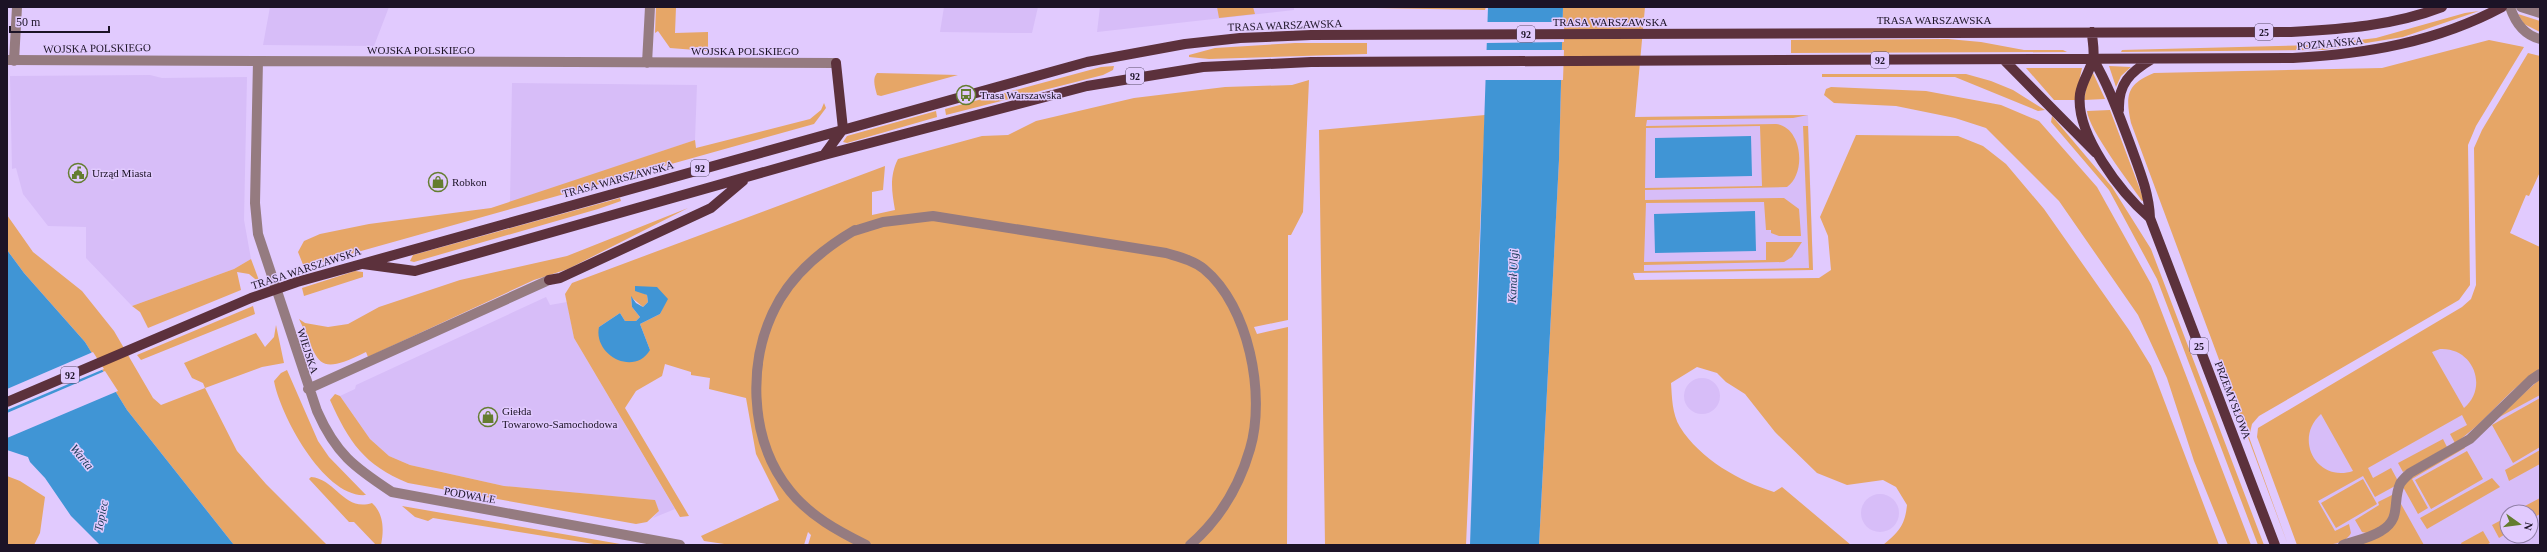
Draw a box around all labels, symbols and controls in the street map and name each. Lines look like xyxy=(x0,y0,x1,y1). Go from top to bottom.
scale bar xyxy=(10,8,109,34)
street label: TRASA WARSZAWSKA xyxy=(1877,14,1991,26)
text: 50 m xyxy=(16,15,41,29)
street label: TRASA WARSZAWSKA xyxy=(1553,16,1667,28)
street label: TRASA WARSZAWSKA xyxy=(1227,17,1343,33)
road number: 25 xyxy=(2255,24,2273,40)
road number: 92 xyxy=(1517,26,1535,42)
street label: POZNAŃSKA xyxy=(2296,34,2364,52)
street label: WOJSKA POLSKIEGO xyxy=(43,41,151,55)
street label: WOJSKA POLSKIEGO xyxy=(367,44,475,56)
street label: WOJSKA POLSKIEGO xyxy=(691,45,799,57)
road number: 92 xyxy=(1871,52,1889,68)
road number: 92 xyxy=(1126,68,1144,84)
bus stop icon: Trasa Warszawska xyxy=(955,84,977,106)
place label: Trasa Warszawska xyxy=(980,89,1061,101)
street label: TRASA WARSZAWSKA xyxy=(561,158,675,200)
road number: 92 xyxy=(691,160,709,176)
public building icon: Urząd Miasta xyxy=(67,162,89,184)
place label: Urząd Miasta xyxy=(92,167,152,179)
shop icon: Robkon xyxy=(427,171,449,193)
place label: Robkon xyxy=(452,176,487,188)
street label: TRASA WARSZAWSKA xyxy=(250,245,362,291)
water label: Kanał Ulgi xyxy=(1505,249,1521,304)
street label: WIEJSKA xyxy=(295,327,321,375)
road number: 25 xyxy=(2190,338,2208,354)
street label: PRZEMYSŁOWA xyxy=(2213,359,2253,441)
road number: 92 xyxy=(61,367,79,383)
place label: Giełda Towarowo-Samochodowa xyxy=(502,405,617,430)
shop icon: Giełda Towarowo-Samochodowa xyxy=(477,406,499,428)
water label: Warta xyxy=(67,441,97,473)
street label: PODWALE xyxy=(443,485,497,506)
water label: Topiec xyxy=(91,499,111,533)
north arrow xyxy=(2499,504,2539,544)
text: N xyxy=(2522,521,2535,532)

